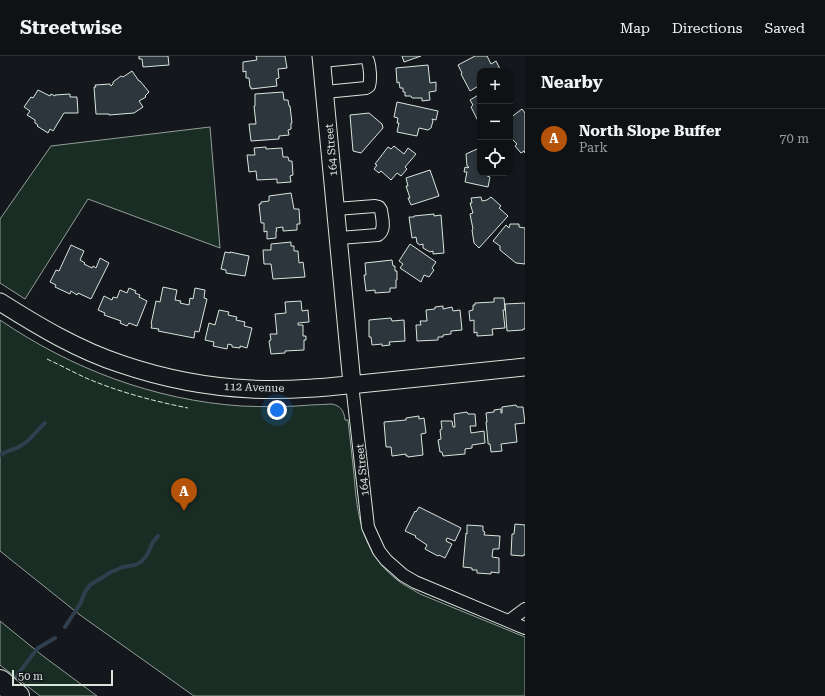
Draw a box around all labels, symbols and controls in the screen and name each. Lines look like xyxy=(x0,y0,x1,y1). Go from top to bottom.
text: Streetwise xyxy=(20,16,122,39)
text: Map xyxy=(620,20,650,36)
text: Directions xyxy=(672,20,742,36)
text: Saved xyxy=(764,20,805,36)
map controls xyxy=(477,68,513,176)
button: + xyxy=(477,68,513,104)
text: Nearby xyxy=(541,72,603,92)
button: − xyxy=(477,104,513,140)
text: North Slope Buffer xyxy=(579,122,721,140)
street label: 164 Street xyxy=(323,123,340,177)
text: A xyxy=(549,131,559,146)
text: 70 m xyxy=(779,131,809,146)
button: locate xyxy=(477,140,513,176)
text: Park xyxy=(579,140,608,155)
street label: 112 Avenue xyxy=(223,380,285,395)
your location xyxy=(267,400,287,420)
street label: 164 Street xyxy=(353,443,372,497)
pin: A xyxy=(171,478,197,511)
scale bar xyxy=(12,668,113,687)
text: 50 m xyxy=(18,670,43,683)

